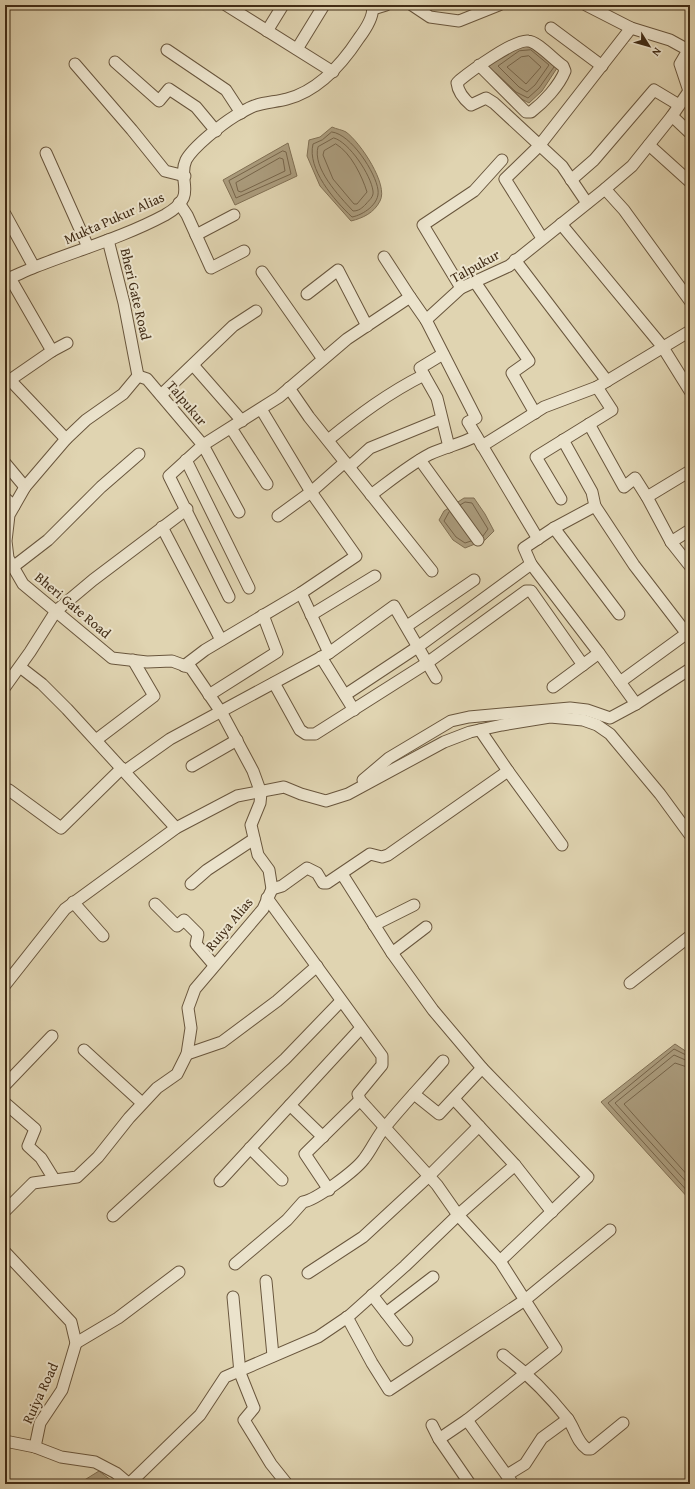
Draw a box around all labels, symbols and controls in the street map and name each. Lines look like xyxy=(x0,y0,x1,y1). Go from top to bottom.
north arrow xyxy=(629,26,669,66)
text: N xyxy=(648,44,666,60)
street label: Mukta Pukur Alias xyxy=(61,187,167,249)
street label: Talpukur xyxy=(447,244,503,288)
street label: Bheri Gate Road xyxy=(116,246,156,343)
street label: Talpukur xyxy=(162,376,212,430)
street label: Bheri Gate Road xyxy=(31,567,116,643)
street label: Ruiya Alias xyxy=(201,893,257,955)
street label: Ruiya Road xyxy=(17,1359,63,1427)

